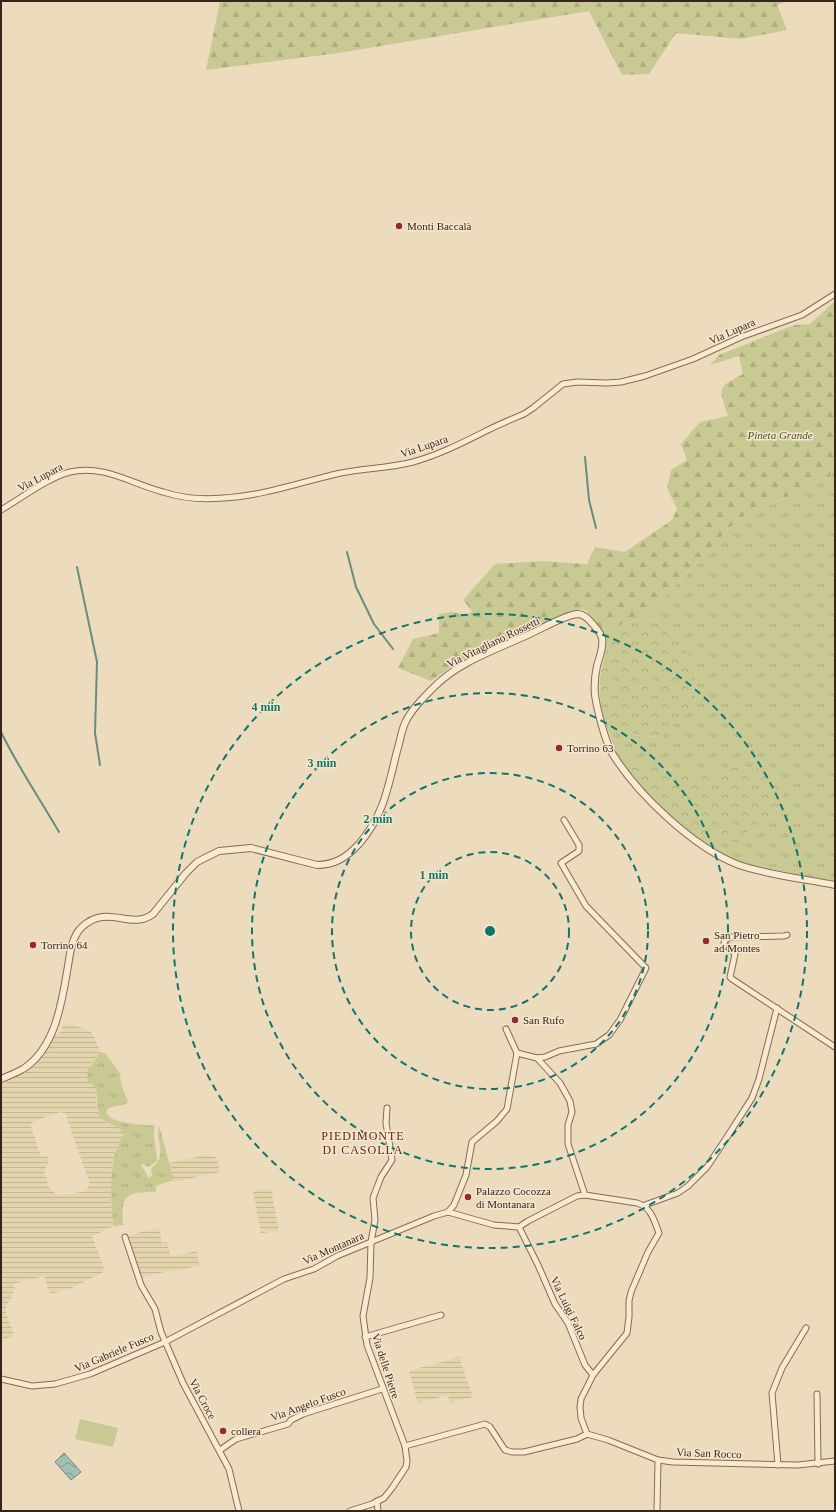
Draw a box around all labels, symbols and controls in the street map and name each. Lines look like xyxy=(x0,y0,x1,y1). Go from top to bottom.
place label: Monti Baccalà xyxy=(407,220,472,232)
marker: Monti Baccalà xyxy=(394,221,404,231)
street label: Via Lupara xyxy=(707,315,757,346)
park label: Pineta Grande xyxy=(746,429,813,441)
street label: Via Lupara xyxy=(399,432,449,460)
street label: Via Lupara xyxy=(15,460,65,494)
street label: Via Vitagliano Rossetti xyxy=(445,614,541,670)
text: 4 min xyxy=(251,700,281,714)
place label: Torrino 63 xyxy=(567,742,614,754)
marker: Torrino 63 xyxy=(554,743,564,753)
text: 3 min xyxy=(307,756,337,770)
text: 2 min xyxy=(363,812,393,826)
text: 1 min xyxy=(419,868,449,882)
centre of rings xyxy=(483,924,497,938)
place label: San Pietro ad Montes xyxy=(714,929,760,954)
marker: San Pietro ad Montes xyxy=(701,936,711,946)
place label: Torrino 64 xyxy=(41,939,88,951)
marker: Torrino 64 xyxy=(28,940,38,950)
place label: San Rufo xyxy=(523,1014,565,1026)
marker: San Rufo xyxy=(510,1015,520,1025)
district label: PIEDIMONTE DI CASOLLA xyxy=(321,1129,405,1157)
place label: Palazzo Cocozza di Montanara xyxy=(476,1185,551,1210)
marker: Palazzo Cocozza di Montanara xyxy=(463,1192,473,1202)
street label: Via Montanara xyxy=(301,1229,366,1267)
street label: Via Luigi Falco xyxy=(548,1274,590,1342)
street label: Via Gabriele Fusco xyxy=(73,1330,156,1374)
street label: Via delle Pietre xyxy=(370,1332,402,1400)
street label: Via Croce xyxy=(187,1377,219,1421)
street label: Via Angelo Fusco xyxy=(269,1385,348,1423)
place label: collera xyxy=(231,1425,261,1437)
marker: collera xyxy=(218,1426,228,1436)
street label: Via San Rocco xyxy=(676,1446,742,1460)

